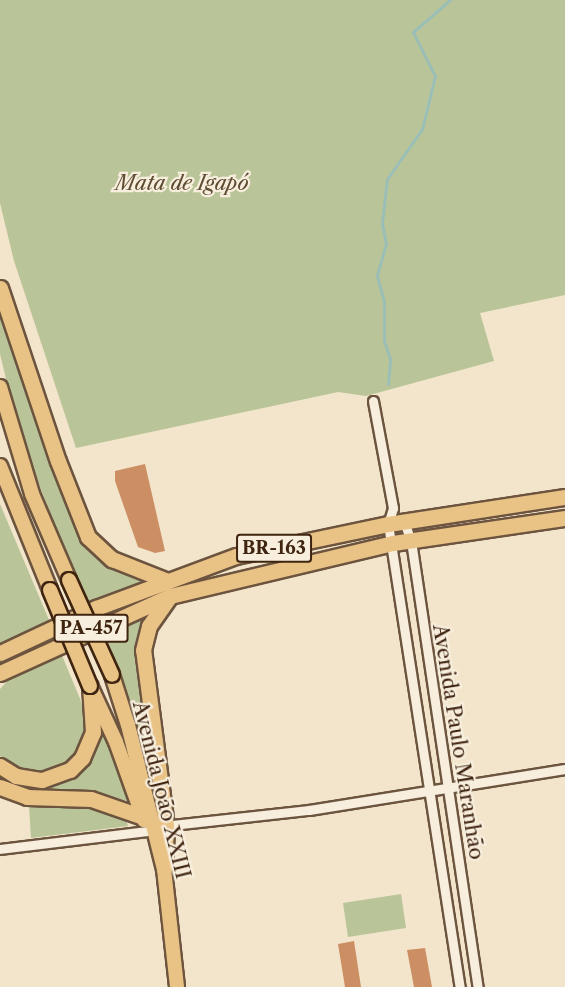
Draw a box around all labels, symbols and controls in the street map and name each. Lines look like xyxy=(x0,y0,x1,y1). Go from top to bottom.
park label: Mata de Igapó xyxy=(115,171,249,195)
road number: BR-163 xyxy=(235,533,313,563)
road number: PA-457 xyxy=(54,613,128,643)
street label: Avenida Paulo Maranhão xyxy=(428,622,488,862)
street label: Avenida João XXIII xyxy=(127,698,195,882)

